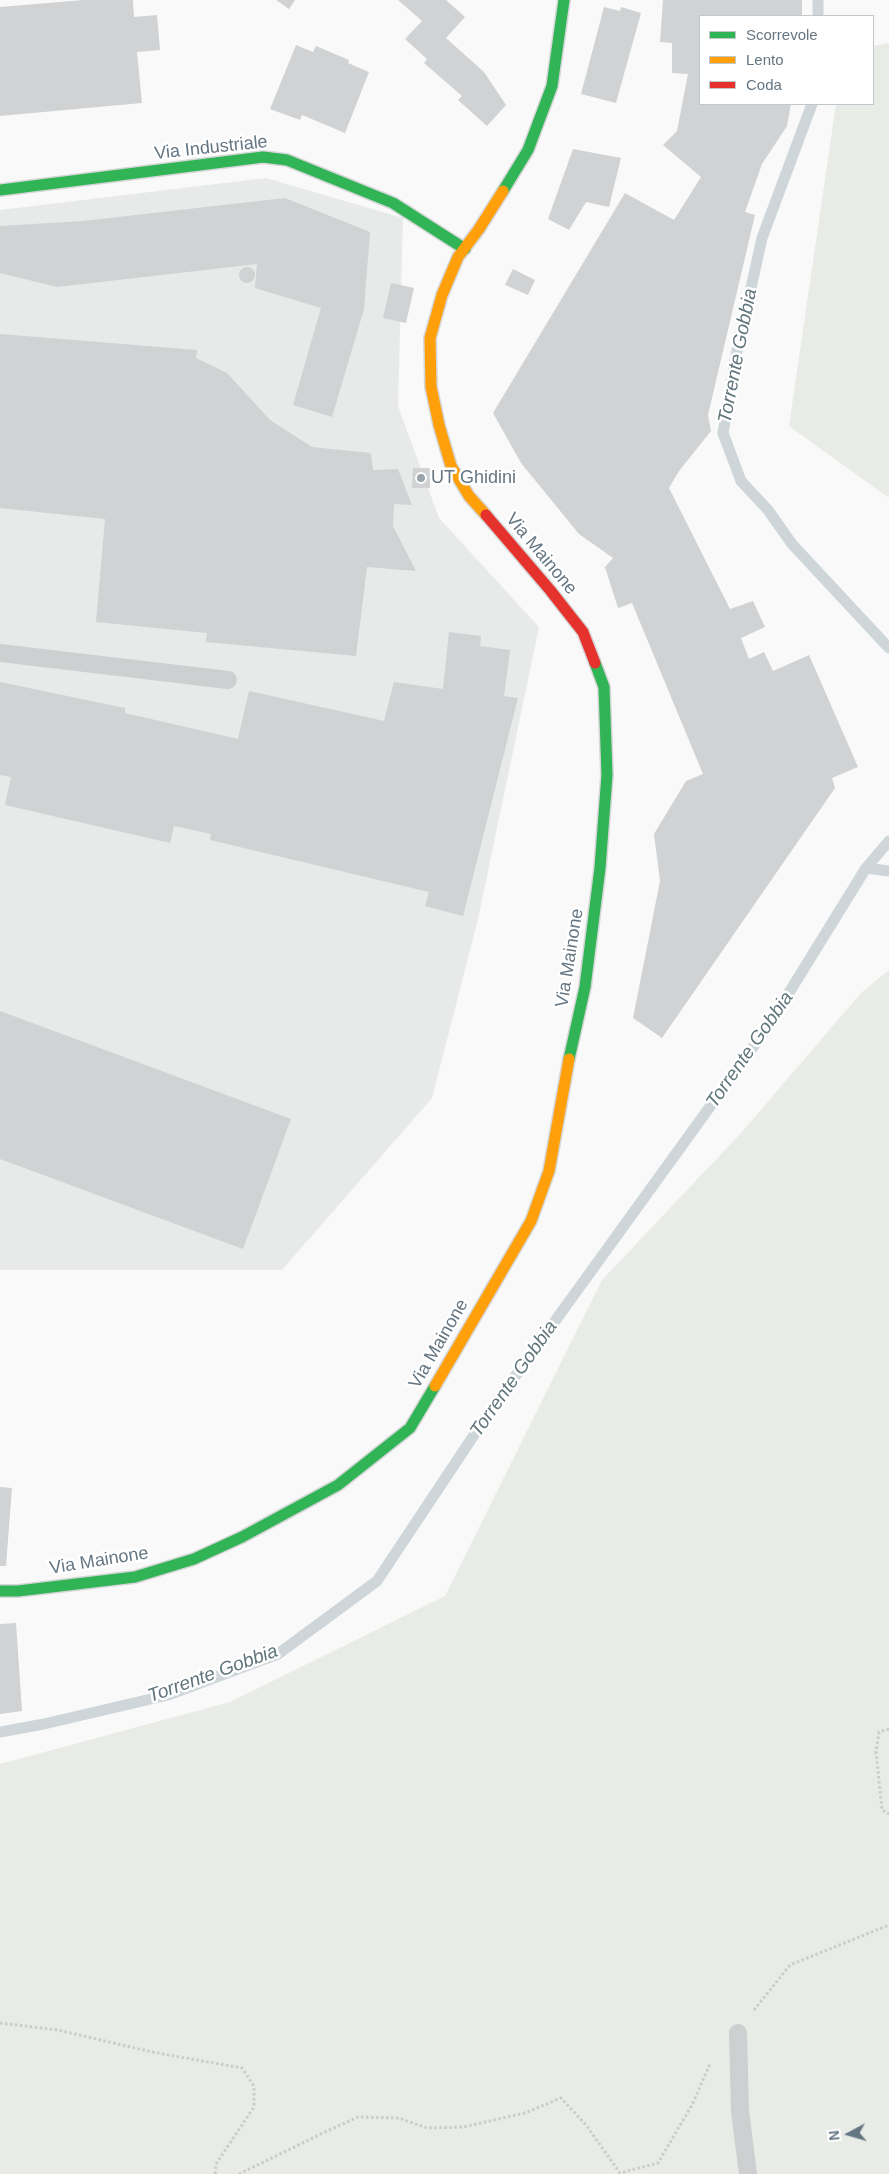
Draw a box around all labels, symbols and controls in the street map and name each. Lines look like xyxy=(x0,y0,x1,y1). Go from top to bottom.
legend xyxy=(699,15,874,105)
text: Scorrevole xyxy=(746,26,818,43)
text: Lento xyxy=(746,51,784,68)
text: Coda xyxy=(746,76,782,93)
street label: Via Industriale xyxy=(153,131,269,165)
water label: Torrente Gobbia xyxy=(714,287,762,425)
place label: UT Ghidini xyxy=(431,467,516,489)
marker: UT Ghidini xyxy=(415,472,427,484)
street label: Via Mainone xyxy=(501,509,581,599)
street label: Via Mainone xyxy=(552,907,588,1009)
water label: Torrente Gobbia xyxy=(701,988,799,1112)
street label: Via Mainone xyxy=(405,1295,473,1393)
water label: Torrente Gobbia xyxy=(465,1317,563,1441)
street label: Via Mainone xyxy=(48,1543,150,1579)
water label: Torrente Gobbia xyxy=(145,1640,281,1708)
north arrow xyxy=(824,2109,874,2159)
text: N xyxy=(826,2130,843,2141)

